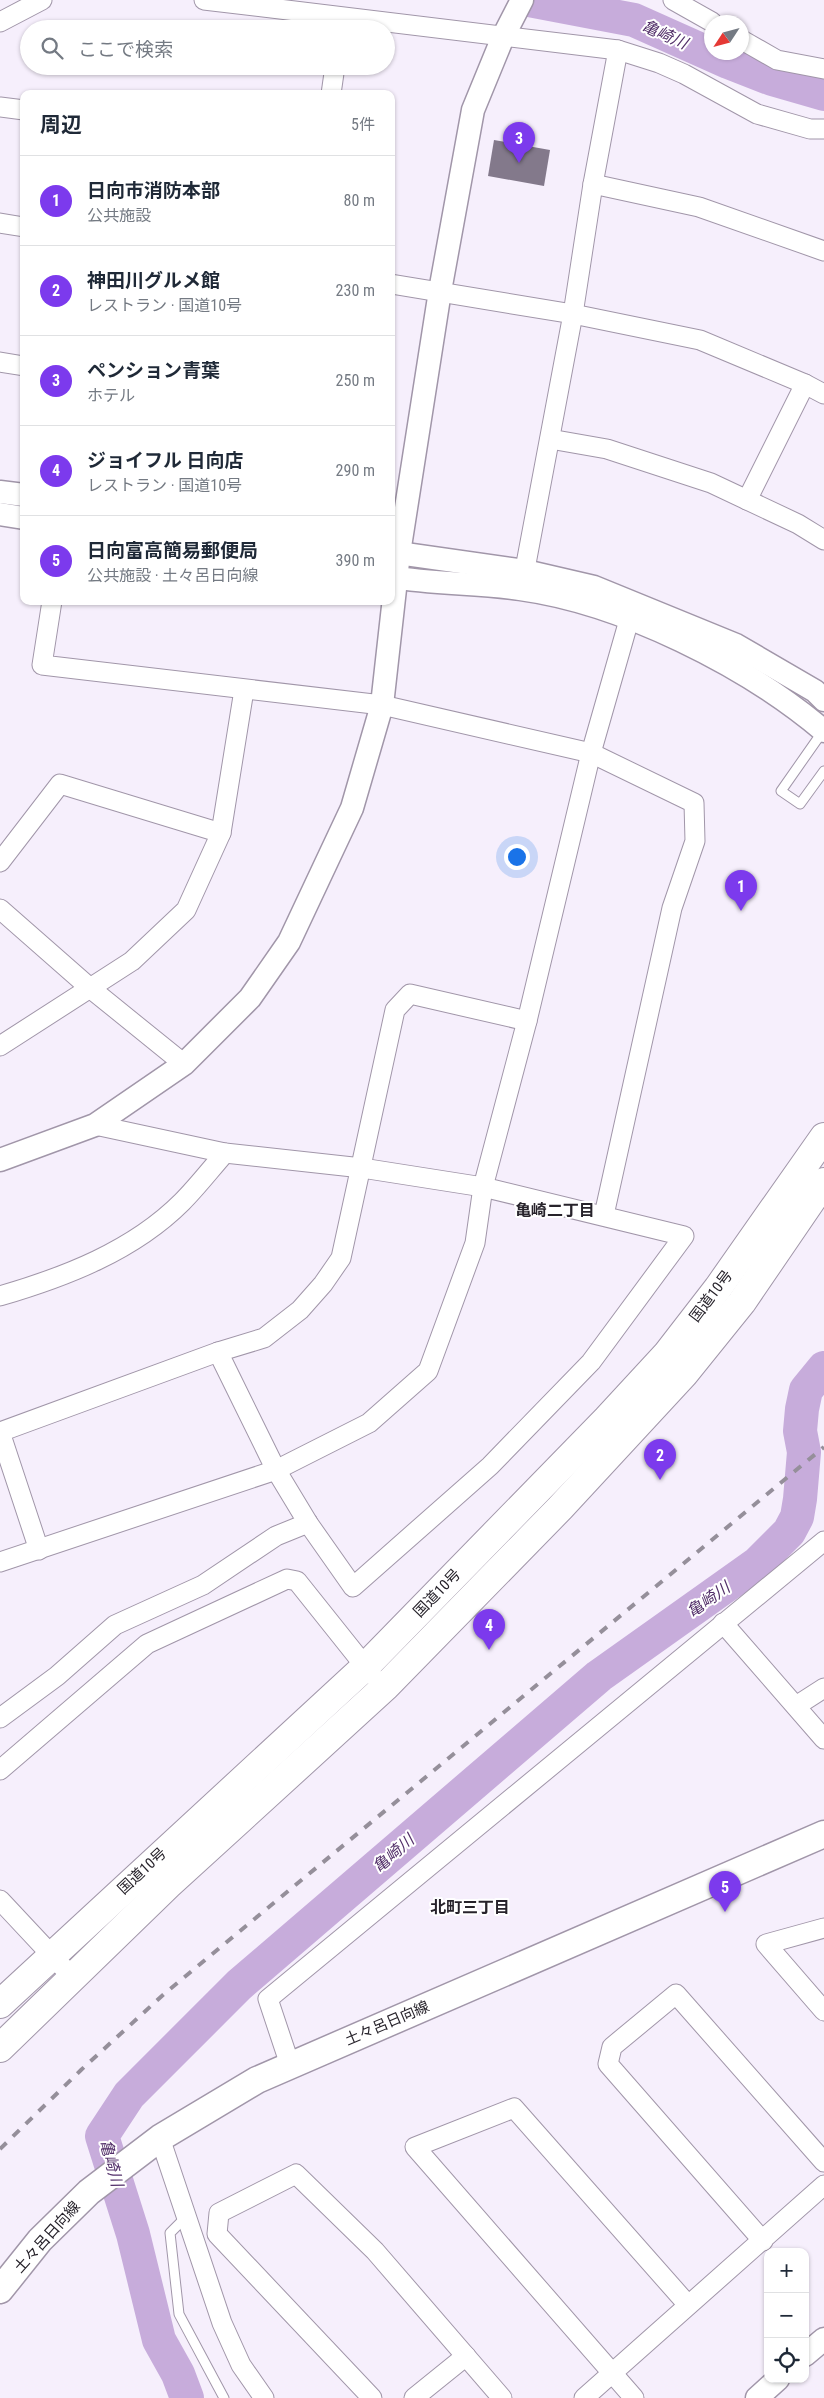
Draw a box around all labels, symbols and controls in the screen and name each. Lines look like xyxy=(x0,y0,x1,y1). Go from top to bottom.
north arrow xyxy=(704,15,749,60)
water label: 亀崎川 xyxy=(639,16,692,54)
search box xyxy=(20,20,395,75)
icon: search xyxy=(38,34,66,62)
text: ここで検索 xyxy=(78,38,173,61)
text: 周辺 xyxy=(40,113,82,137)
text: 5件 xyxy=(351,115,375,134)
pin: 3 xyxy=(503,122,535,163)
text: 日向市消防本部 xyxy=(87,179,220,202)
text: 1 xyxy=(52,191,60,210)
text: 80 m xyxy=(343,191,375,210)
text: 公共施設 xyxy=(87,206,151,225)
text: 神田川グルメ館 xyxy=(87,269,220,292)
text: 2 xyxy=(52,281,60,300)
text: 230 m xyxy=(336,281,375,300)
text: レストラン · 国道10号 xyxy=(87,296,242,315)
text: ペンション青葉 xyxy=(87,359,220,382)
text: 3 xyxy=(52,371,60,390)
text: 250 m xyxy=(336,371,375,390)
text: ホテル xyxy=(87,386,135,405)
text: ジョイフル 日向店 xyxy=(87,449,243,472)
text: 4 xyxy=(52,461,60,480)
text: 290 m xyxy=(336,461,375,480)
text: レストラン · 国道10号 xyxy=(87,476,242,495)
text: 日向富高簡易郵便局 xyxy=(87,539,258,562)
text: 5 xyxy=(52,551,60,570)
text: 390 m xyxy=(336,551,375,570)
text: 公共施設 · 土々呂日向線 xyxy=(87,566,258,585)
your location xyxy=(504,844,530,870)
pin: 1 xyxy=(725,870,757,911)
district label: 亀崎二丁目 xyxy=(515,1201,595,1220)
street label: 国道10号 xyxy=(686,1267,736,1325)
pin: 2 xyxy=(644,1439,676,1480)
street label: 国道10号 xyxy=(410,1565,464,1621)
water label: 亀崎川 xyxy=(683,1577,735,1621)
pin: 4 xyxy=(473,1609,505,1650)
water label: 亀崎川 xyxy=(369,1829,419,1876)
street label: 国道10号 xyxy=(114,1844,170,1898)
pin: 5 xyxy=(709,1871,741,1912)
district label: 北町三丁目 xyxy=(430,1898,510,1917)
street label: 土々呂日向線 xyxy=(342,1997,432,2049)
water label: 亀崎川 xyxy=(96,2137,127,2191)
street label: 土々呂日向線 xyxy=(10,2198,84,2276)
map controls xyxy=(764,2248,809,2383)
button: + xyxy=(764,2248,809,2293)
button: − xyxy=(764,2293,809,2338)
button: locate xyxy=(764,2338,809,2383)

